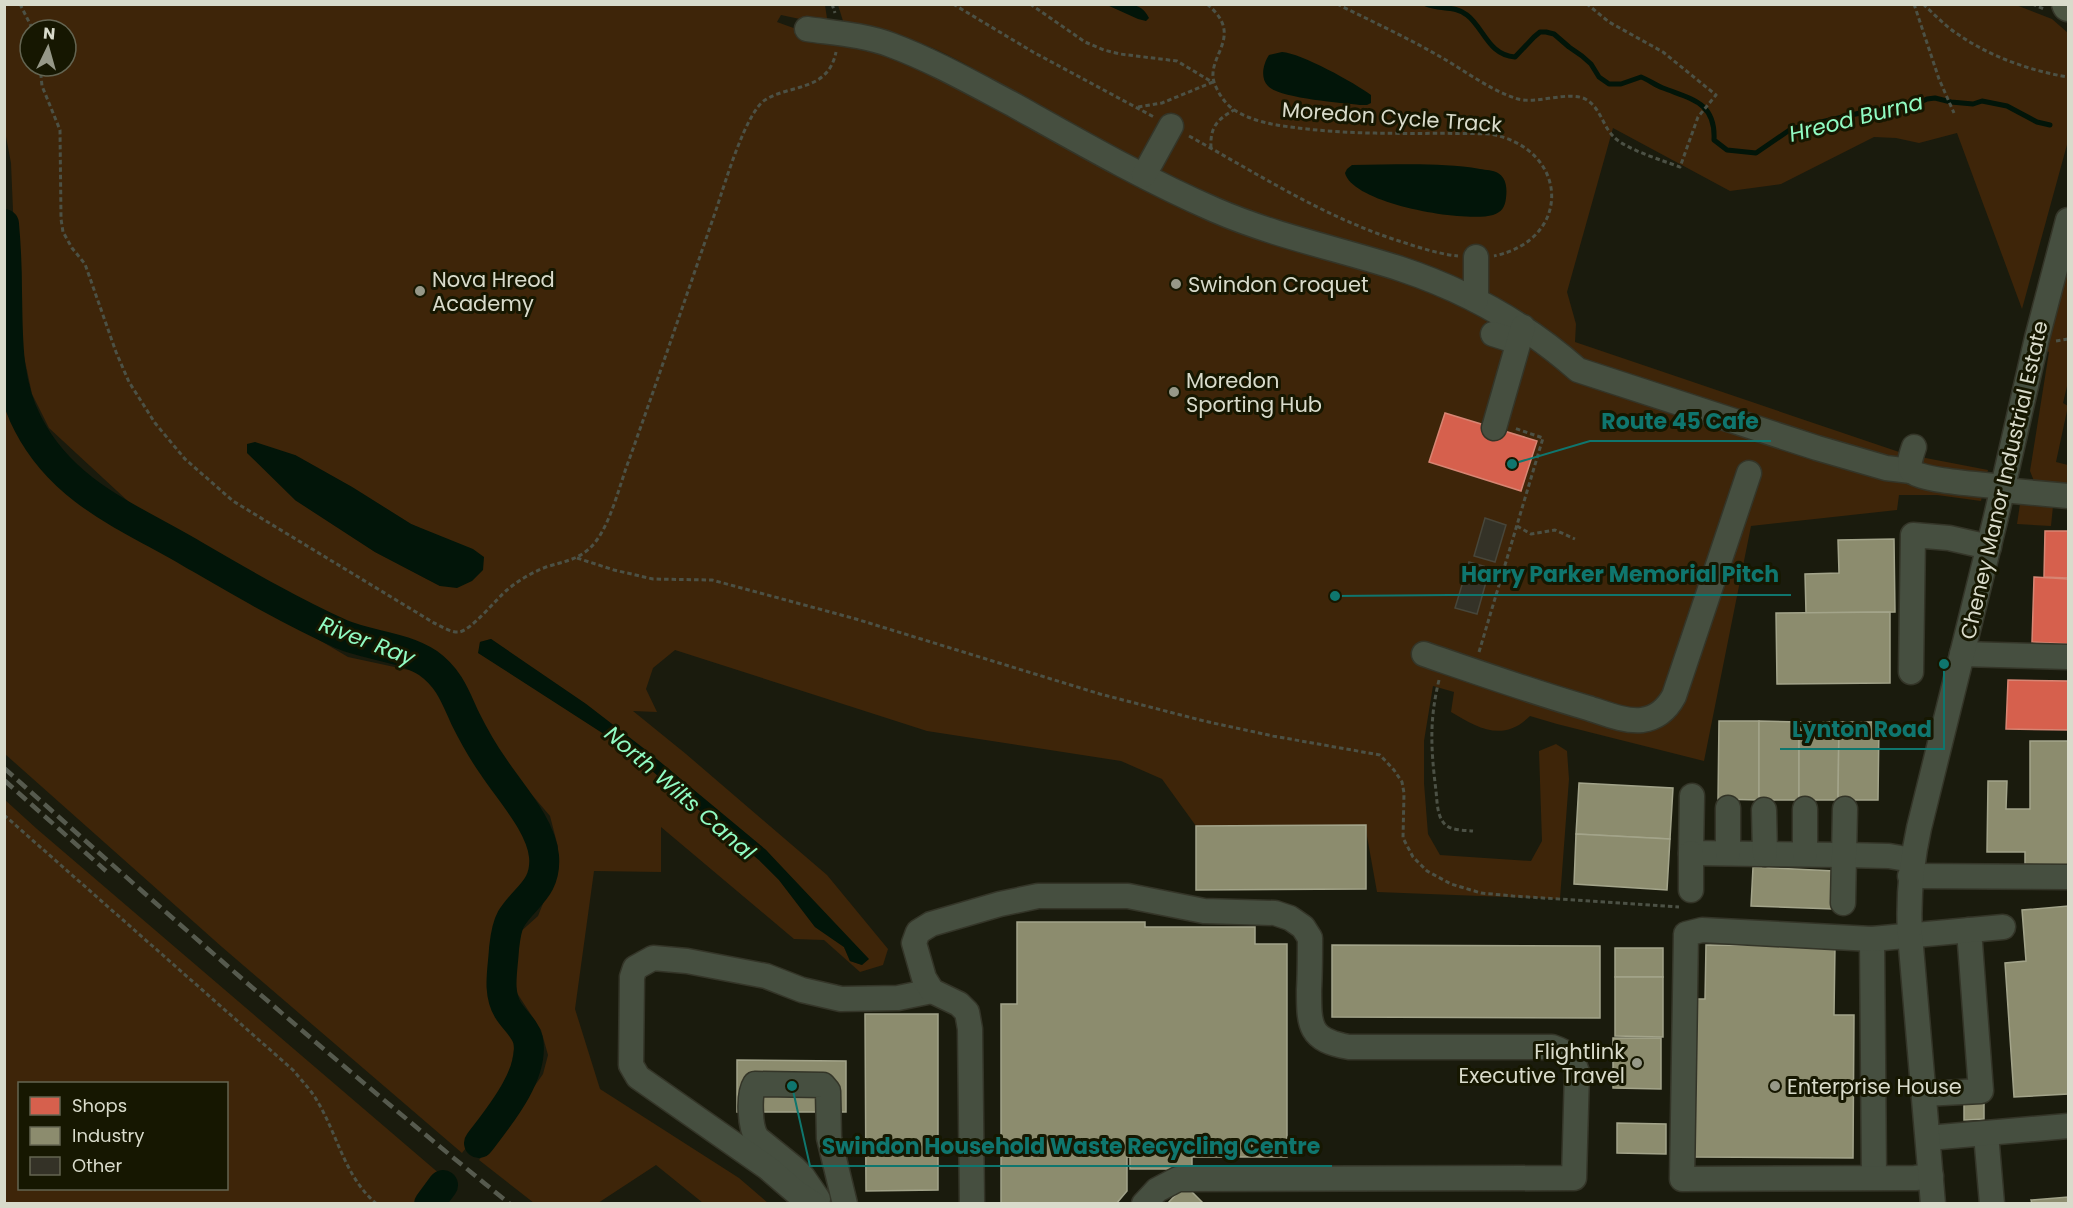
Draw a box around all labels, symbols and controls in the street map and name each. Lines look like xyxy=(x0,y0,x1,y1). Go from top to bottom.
north arrow xyxy=(18,18,78,78)
text: N xyxy=(42,22,56,46)
water label: Hreod Burna xyxy=(1786,86,1926,150)
street label: Moredon Cycle Track xyxy=(1281,95,1503,139)
place label: Nova Hreod Academy xyxy=(432,265,555,318)
place label: Swindon Croquet xyxy=(1188,270,1369,299)
marker: Swindon Croquet xyxy=(1169,277,1183,291)
marker: Nova Hreod Academy xyxy=(413,284,427,298)
street label: Cheney Manor Industrial Estate xyxy=(1953,318,2055,642)
place label: Moredon Sporting Hub xyxy=(1186,366,1322,419)
marker: Moredon Sporting Hub xyxy=(1167,385,1181,399)
callout: Route 45 Cafe xyxy=(1590,401,1771,441)
text: Route 45 Cafe xyxy=(1601,406,1759,437)
callout: Harry Parker Memorial Pitch xyxy=(1449,555,1791,595)
text: Harry Parker Memorial Pitch xyxy=(1461,559,1779,590)
water label: River Ray xyxy=(315,609,421,674)
callout: Lynton Road xyxy=(1780,709,1944,749)
text: Lynton Road xyxy=(1792,714,1932,745)
water label: North Wilts Canal xyxy=(598,719,763,868)
place label: Flightlink Executive Travel xyxy=(1458,1037,1625,1090)
marker: Flightlink Executive Travel xyxy=(1630,1056,1644,1070)
place label: Enterprise House xyxy=(1787,1072,1962,1101)
marker: Enterprise House xyxy=(1768,1079,1782,1093)
legend xyxy=(18,1082,228,1190)
text: Shops xyxy=(72,1093,127,1118)
text: Industry xyxy=(72,1123,144,1148)
callout: Swindon Household Waste Recycling Centre xyxy=(810,1126,1332,1166)
text: Swindon Household Waste Recycling Centre xyxy=(822,1131,1320,1162)
text: Other xyxy=(72,1153,122,1178)

